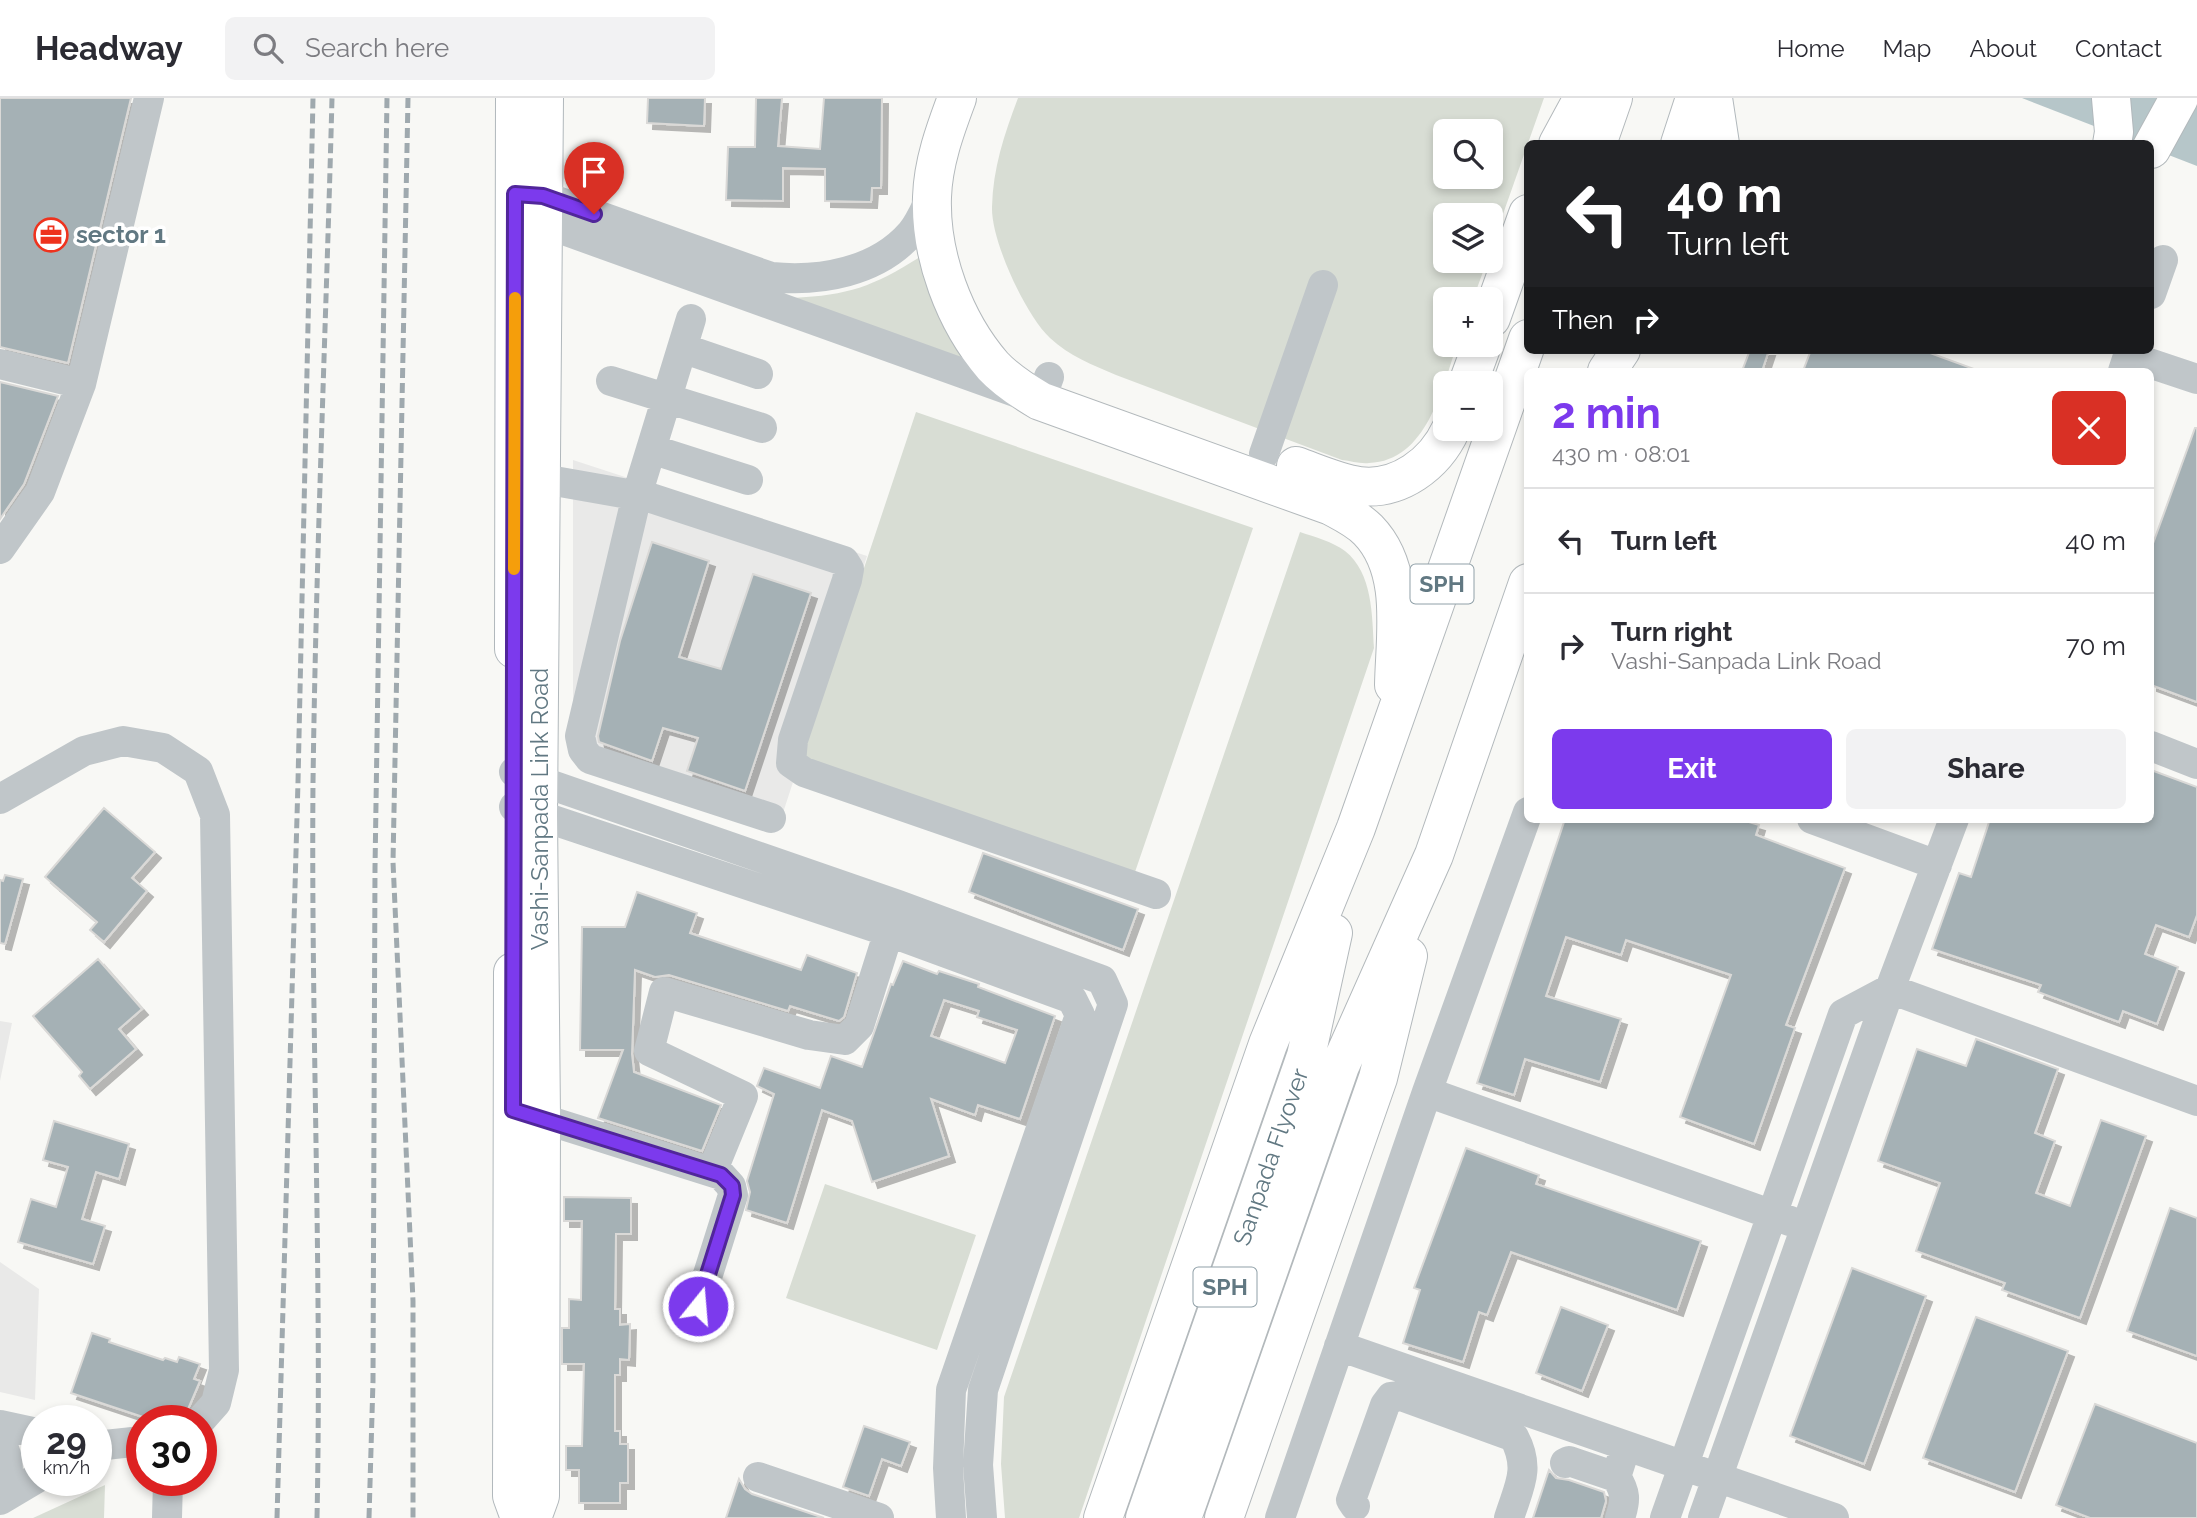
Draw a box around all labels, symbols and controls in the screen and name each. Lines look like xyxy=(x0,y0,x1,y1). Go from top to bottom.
search box xyxy=(225,17,715,80)
text: Headway xyxy=(35,29,183,68)
icon: search xyxy=(249,29,287,67)
text: Search here xyxy=(305,33,449,63)
text: Home xyxy=(1777,34,1845,63)
text: Map xyxy=(1883,34,1931,63)
text: About xyxy=(1969,34,2037,63)
text: Contact xyxy=(2075,34,2162,63)
map controls xyxy=(1433,119,1503,441)
button: search xyxy=(1433,119,1503,189)
pin xyxy=(564,142,624,214)
icon: arrive xyxy=(575,153,613,191)
text: 40 m xyxy=(1667,166,1782,223)
icon: left xyxy=(1552,168,1643,259)
button: layers xyxy=(1433,203,1503,273)
office icon: sector 1 xyxy=(32,216,70,254)
place label: sector 1 xyxy=(76,220,166,249)
text: Turn left xyxy=(1667,225,1789,262)
button: + xyxy=(1433,287,1503,357)
icon: right xyxy=(1627,301,1665,339)
text: Then xyxy=(1552,305,1613,335)
button: − xyxy=(1433,371,1503,441)
text: 2 min xyxy=(1552,389,1661,438)
button: close xyxy=(2052,391,2126,465)
text: 430 m · 08:01 xyxy=(1552,440,1690,467)
icon: left xyxy=(1552,522,1590,560)
text: Turn left xyxy=(1611,526,1717,556)
text: 40 m xyxy=(2065,526,2126,556)
road number: SPH xyxy=(1410,564,1474,604)
text: Turn right xyxy=(1611,617,1732,647)
icon: right xyxy=(1552,627,1590,665)
text: 70 m xyxy=(2066,631,2126,661)
text: Vashi-Sanpada Link Road xyxy=(1611,647,1882,674)
street label: Vashi-Sanpada Link Road xyxy=(525,668,554,950)
button: Exit xyxy=(1552,729,1832,809)
button: Share xyxy=(1846,729,2126,809)
street label: Sanpada Flyover xyxy=(1227,1064,1315,1249)
road number: SPH xyxy=(1194,1268,1256,1306)
position arrow xyxy=(661,1269,735,1343)
speed limit sign: 30 xyxy=(126,1405,217,1496)
text: 29 xyxy=(46,1421,87,1462)
text: km/h xyxy=(43,1457,90,1478)

